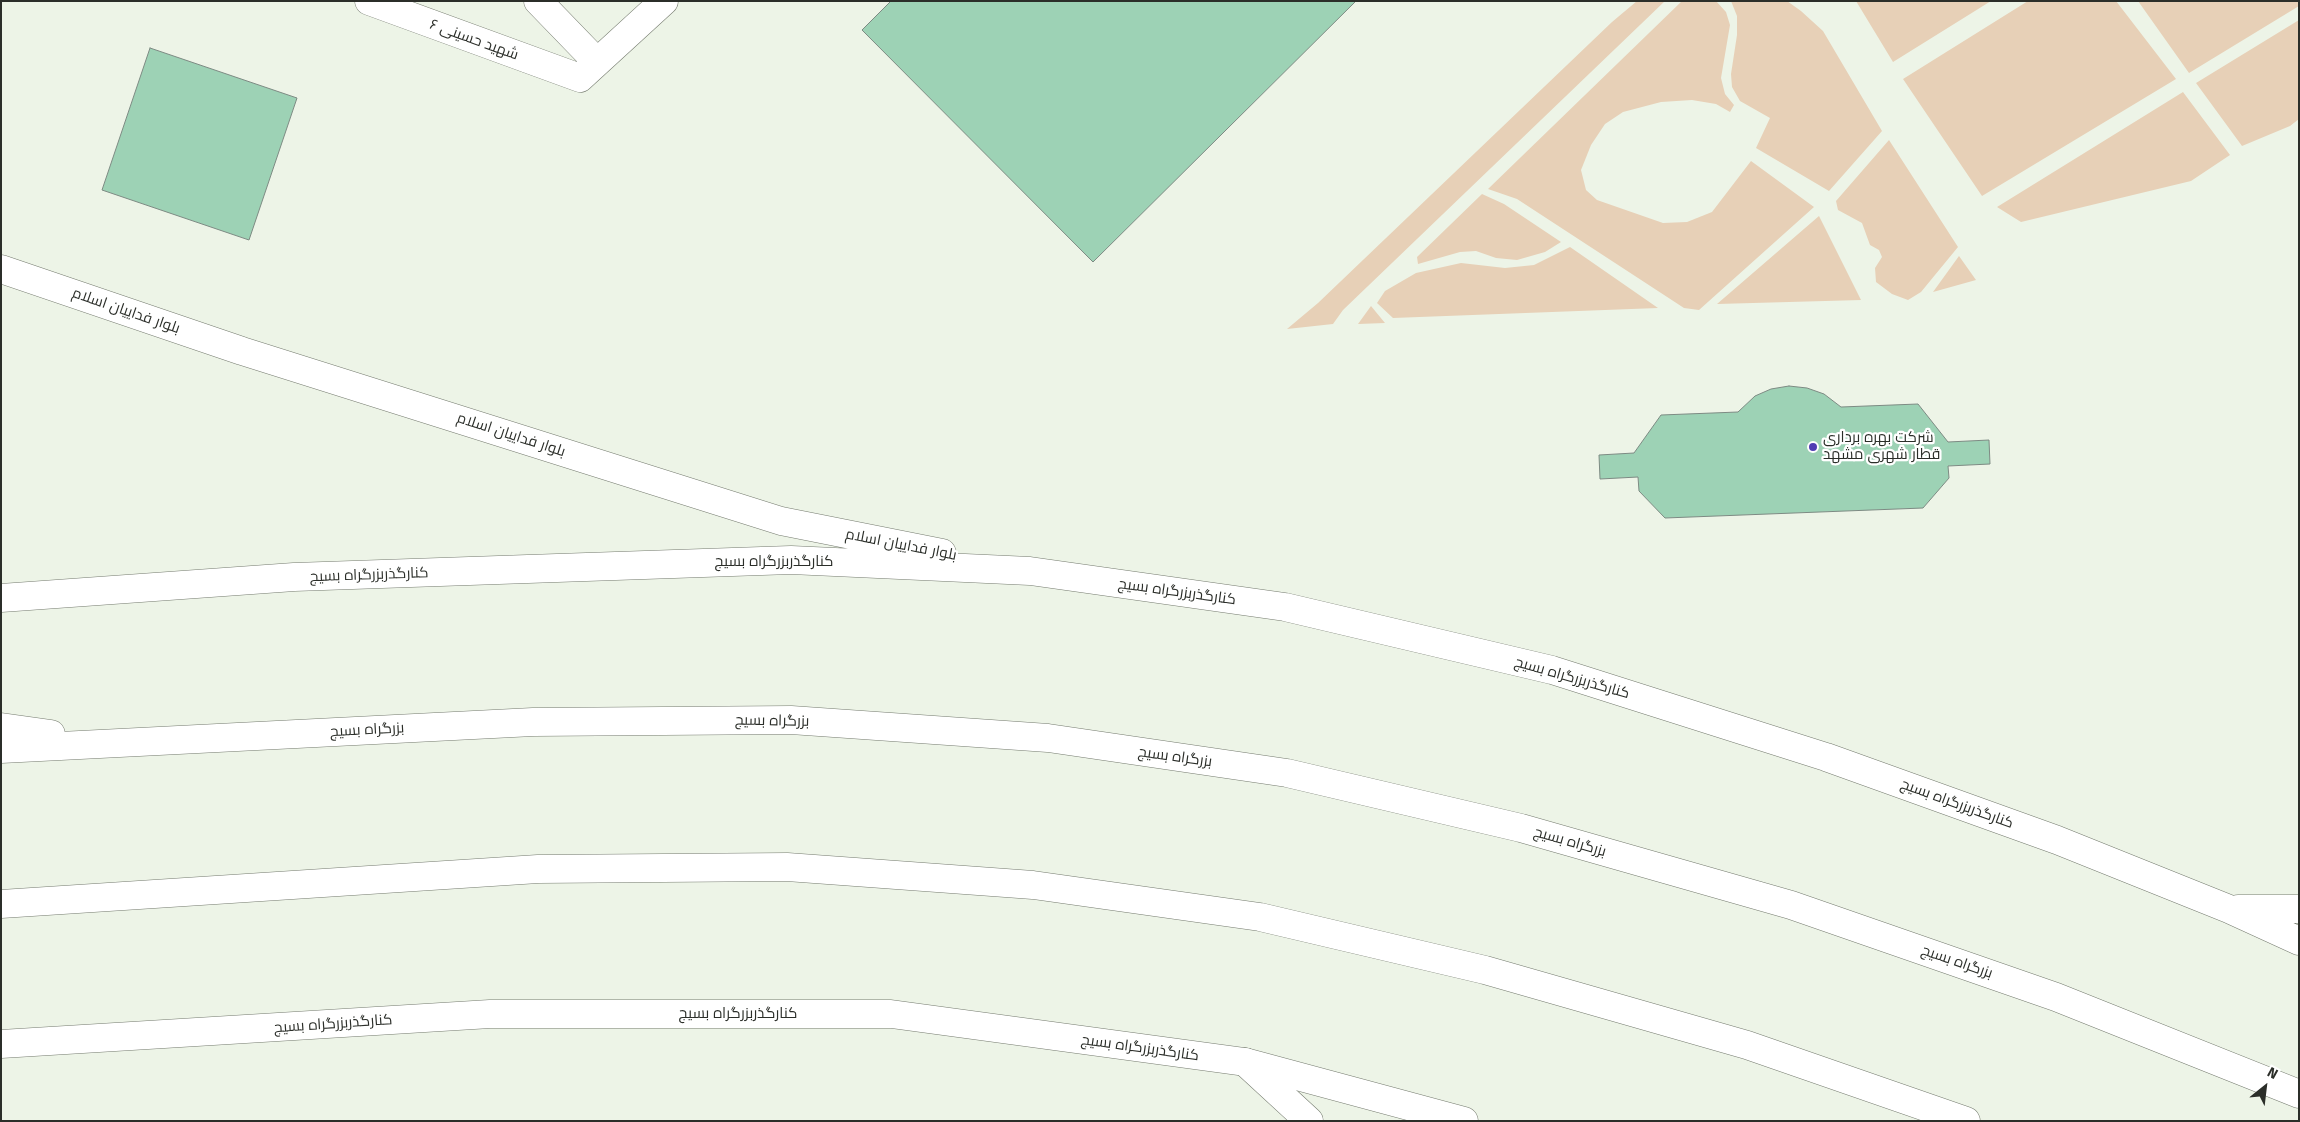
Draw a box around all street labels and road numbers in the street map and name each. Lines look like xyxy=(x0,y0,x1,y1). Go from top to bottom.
street label: شهید حسینی ۶ xyxy=(427,16,521,64)
street label: بلوار فداییان اسلام xyxy=(70,284,182,338)
street label: بلوار فداییان اسلام xyxy=(454,409,568,461)
street label: بلوار فداییان اسلام xyxy=(844,525,958,565)
street label: کنارگذربزرگراه بسیج xyxy=(715,553,833,571)
street label: کنارگذربزرگراه بسیج xyxy=(309,564,429,586)
street label: کنارگذربزرگراه بسیج xyxy=(1117,575,1237,609)
street label: کنارگذربزرگراه بسیج xyxy=(1512,653,1632,703)
street label: بزرگراه بسیج xyxy=(735,711,809,731)
street label: بزرگراه بسیج xyxy=(329,719,405,741)
street label: بزرگراه بسیج xyxy=(1137,743,1213,771)
street label: کنارگذربزرگراه بسیج xyxy=(1898,775,2016,833)
street label: بزرگراه بسیج xyxy=(1532,823,1608,861)
street label: بزرگراه بسیج xyxy=(1919,941,1995,983)
street label: کنارگذربزرگراه بسیج xyxy=(679,1005,797,1023)
street label: کنارگذربزرگراه بسیج xyxy=(273,1011,393,1037)
street label: کنارگذربزرگراه بسیج xyxy=(1080,1031,1200,1065)

